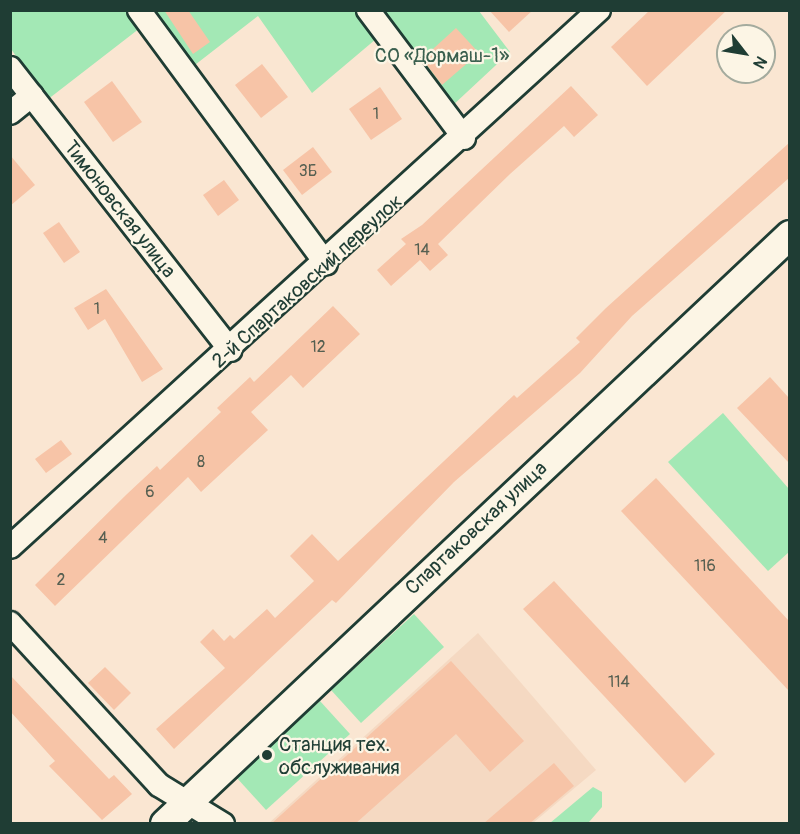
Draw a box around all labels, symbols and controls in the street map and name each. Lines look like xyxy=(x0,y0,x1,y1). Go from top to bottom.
north arrow xyxy=(716,24,776,84)
park label: СО «Дормаш-1» xyxy=(375,43,509,67)
text: N xyxy=(748,52,771,72)
house number: 1 xyxy=(373,104,379,124)
street label: Тимоновская улица xyxy=(59,135,181,283)
house number: 3Б xyxy=(299,161,317,181)
street label: 2-й Спартаковский переулок xyxy=(207,189,407,373)
house number: 14 xyxy=(414,240,430,260)
house number: 1 xyxy=(94,299,100,319)
house number: 12 xyxy=(310,337,326,357)
house number: 8 xyxy=(197,452,205,472)
street label: Спартаковская улица xyxy=(400,456,552,600)
house number: 6 xyxy=(145,482,155,502)
house number: 4 xyxy=(98,528,108,548)
house number: 116 xyxy=(694,556,716,576)
house number: 2 xyxy=(57,570,65,590)
house number: 114 xyxy=(608,672,630,692)
place label: Станция тех. обслуживания xyxy=(279,732,400,779)
marker: Станция тех. обслуживания xyxy=(260,748,274,762)

